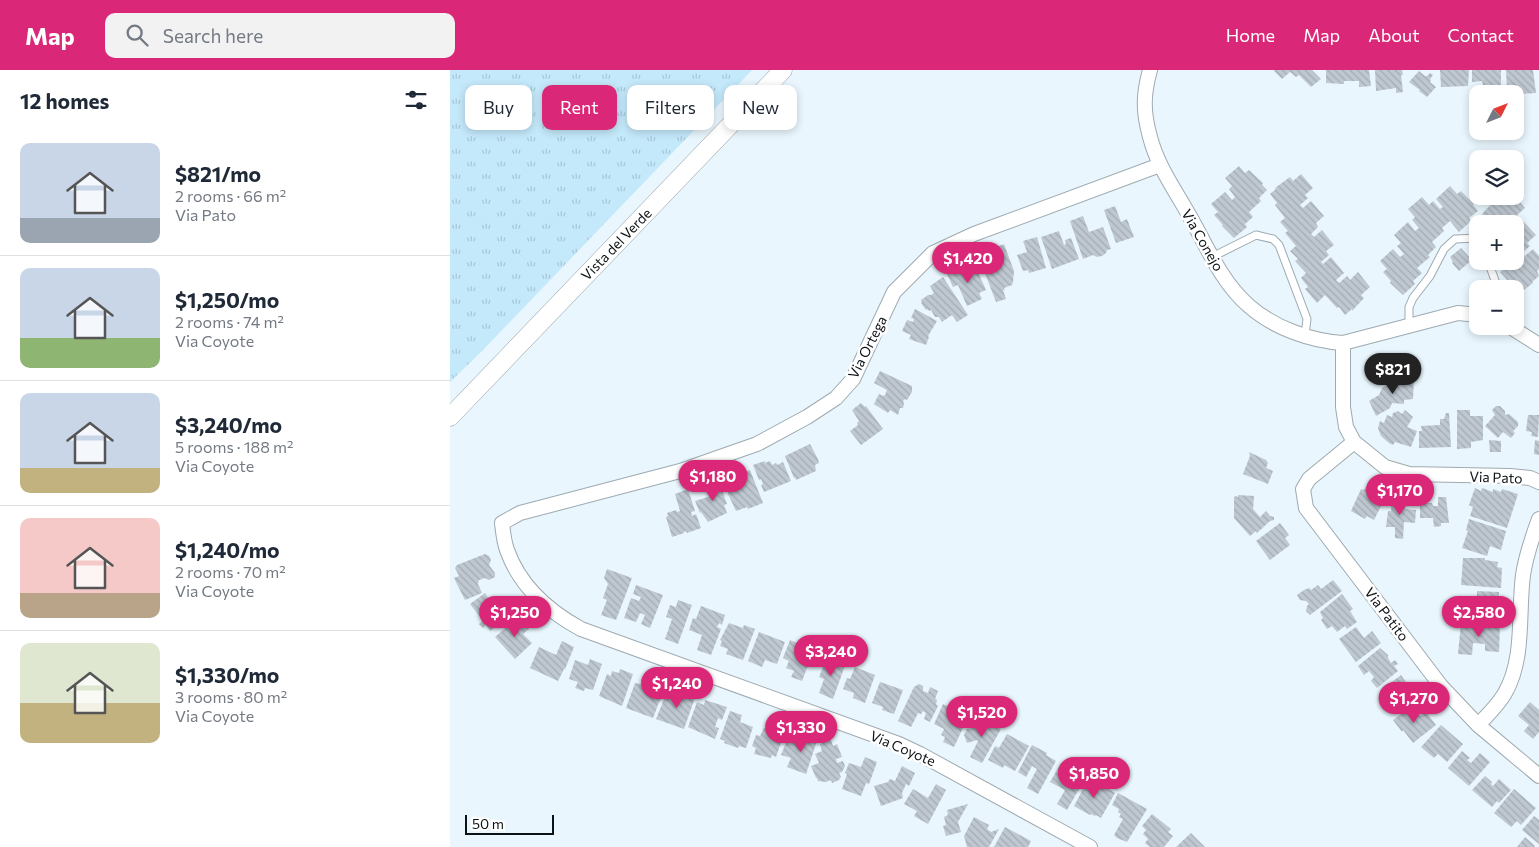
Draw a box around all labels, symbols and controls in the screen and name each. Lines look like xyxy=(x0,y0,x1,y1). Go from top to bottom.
search box xyxy=(105,13,455,58)
text: Map xyxy=(25,21,75,50)
icon: search xyxy=(123,21,151,49)
text: Search here xyxy=(163,24,263,47)
text: Home xyxy=(1226,24,1275,46)
text: Map xyxy=(1303,24,1340,46)
text: About xyxy=(1368,24,1420,46)
text: Contact xyxy=(1448,24,1514,46)
chip: Buy xyxy=(465,85,532,130)
chip: Rent xyxy=(542,85,617,130)
chip: Filters xyxy=(627,85,714,130)
chip: New xyxy=(724,85,797,130)
north arrow xyxy=(1469,85,1524,140)
map controls xyxy=(1469,85,1524,335)
icon: filters xyxy=(402,86,430,114)
text: 12 homes xyxy=(20,88,109,113)
button: layers xyxy=(1469,150,1524,205)
text: $821/mo xyxy=(175,161,261,186)
icon: home xyxy=(60,163,120,223)
text: 2 rooms · 66 m² xyxy=(175,186,286,205)
street label: Vista del Verde xyxy=(577,204,655,284)
text: Via Pato xyxy=(175,205,236,224)
street label: Via Conejo xyxy=(1179,206,1227,274)
button: + xyxy=(1469,215,1524,270)
pin: $1,420 xyxy=(927,242,1009,284)
text: $1,420 xyxy=(943,248,993,267)
button: − xyxy=(1469,280,1524,335)
text: $1,250/mo xyxy=(175,287,279,312)
icon: home xyxy=(60,288,120,348)
text: 2 rooms · 74 m² xyxy=(175,312,284,331)
street label: Via Ortega xyxy=(844,313,890,381)
text: Via Coyote xyxy=(175,331,254,350)
pin: $821 xyxy=(1363,352,1423,395)
text: $821 xyxy=(1375,359,1411,378)
text: $3,240/mo xyxy=(175,412,282,437)
icon: home xyxy=(60,413,120,473)
text: 5 rooms · 188 m² xyxy=(175,437,293,456)
text: Via Coyote xyxy=(175,456,254,475)
pin: $1,180 xyxy=(672,460,754,502)
text: $1,180 xyxy=(689,466,737,485)
street label: Via Pato xyxy=(1469,468,1523,486)
pin: $1,170 xyxy=(1359,474,1441,516)
text: $1,170 xyxy=(1377,480,1423,499)
text: $1,240/mo xyxy=(175,537,280,562)
icon: home xyxy=(60,538,120,598)
text: 2 rooms · 70 m² xyxy=(175,562,286,581)
text: Via Coyote xyxy=(175,581,254,600)
street label: Via Patito xyxy=(1361,584,1413,644)
pin: $1,250 xyxy=(474,596,556,638)
pin: $2,580 xyxy=(1438,596,1520,638)
text: $1,250 xyxy=(490,602,540,621)
text: $2,580 xyxy=(1453,602,1505,621)
pin: $3,240 xyxy=(790,634,872,677)
text: $3,240 xyxy=(805,641,857,660)
text: $1,330/mo xyxy=(175,662,279,687)
icon: home xyxy=(60,663,120,723)
pin: $1,240 xyxy=(636,666,718,709)
text: $1,240 xyxy=(652,673,702,692)
pin: $1,270 xyxy=(1373,682,1455,724)
text: 3 rooms · 80 m² xyxy=(175,687,287,706)
text: $1,270 xyxy=(1390,688,1438,707)
pin: $1,520 xyxy=(941,696,1023,738)
text: $1,520 xyxy=(957,702,1007,721)
text: Via Coyote xyxy=(175,706,254,725)
pin: $1,330 xyxy=(760,710,842,753)
text: $1,330 xyxy=(776,717,826,736)
street label: Via Coyote xyxy=(868,727,938,769)
pin: $1,850 xyxy=(1053,756,1135,799)
text: $1,850 xyxy=(1069,763,1119,782)
scale bar xyxy=(465,812,554,835)
text: 50 m xyxy=(472,815,504,832)

